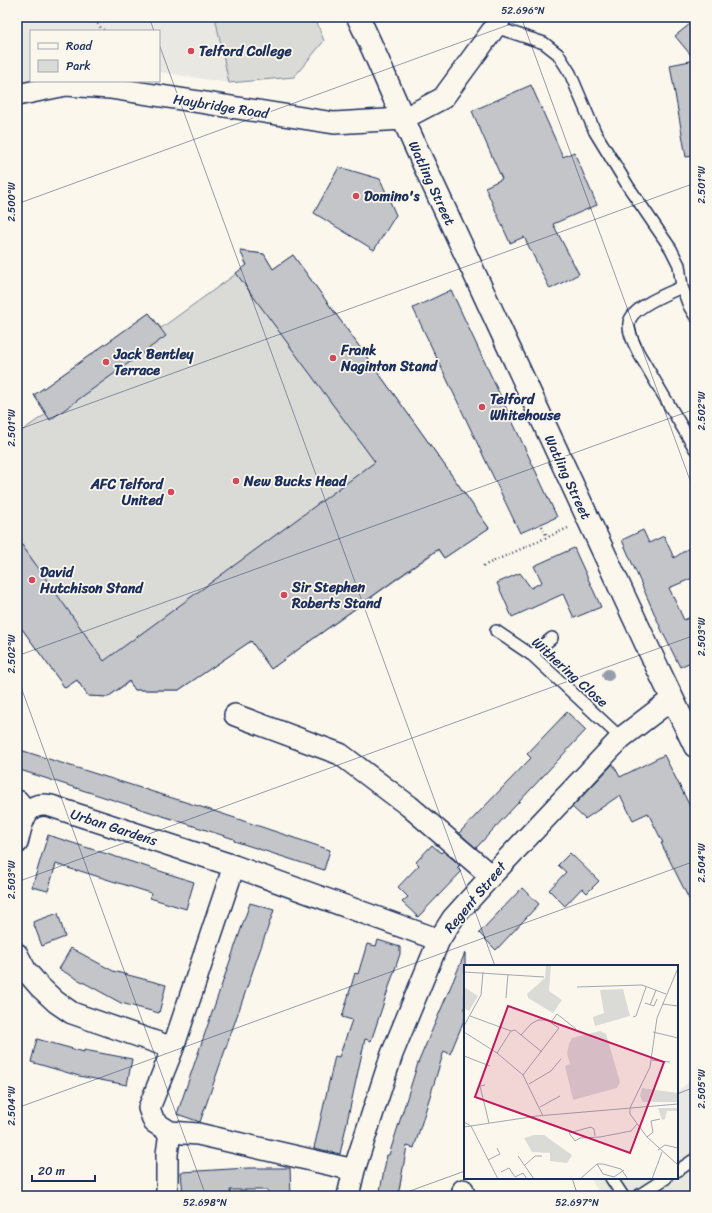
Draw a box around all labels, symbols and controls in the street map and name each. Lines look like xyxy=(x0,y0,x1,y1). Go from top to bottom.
text: 52.696°N xyxy=(501,2,545,20)
legend xyxy=(30,30,160,82)
text: Road xyxy=(66,35,93,57)
place label: Telford College xyxy=(199,39,293,64)
marker: Telford College xyxy=(186,46,196,56)
text: Park xyxy=(66,55,91,77)
street label: Haybridge Road xyxy=(171,87,272,127)
street label: Watling Street xyxy=(401,137,462,230)
text: 2.501°W xyxy=(693,166,711,204)
text: 2.500°W xyxy=(3,182,21,222)
place label: Domino's xyxy=(364,184,420,209)
marker: Domino's xyxy=(351,191,361,201)
place label: Frank Naginton Stand xyxy=(340,338,439,379)
place label: Jack Bentley Terrace xyxy=(113,342,194,383)
marker: Frank Naginton Stand xyxy=(328,353,338,363)
marker: Jack Bentley Terrace xyxy=(101,357,111,367)
place label: Telford Whitehouse xyxy=(490,387,562,428)
text: 2.502°W xyxy=(693,391,711,430)
marker: Telford Whitehouse xyxy=(477,402,487,412)
text: 2.501°W xyxy=(3,409,21,447)
street label: Watling Street xyxy=(537,431,598,524)
place label: New Bucks Head xyxy=(243,469,348,494)
place label: AFC Telford United xyxy=(90,472,165,513)
marker: New Bucks Head xyxy=(231,476,241,486)
marker: AFC Telford United xyxy=(166,487,176,497)
place label: David Hutchison Stand xyxy=(39,560,144,601)
marker: David Hutchison Stand xyxy=(27,575,37,585)
place label: Sir Stephen Roberts Stand xyxy=(291,575,382,616)
marker: Sir Stephen Roberts Stand xyxy=(279,590,289,600)
text: 2.503°W xyxy=(693,617,711,656)
street label: Withering Close xyxy=(525,631,614,714)
text: 2.502°W xyxy=(3,634,21,673)
street label: Urban Gardens xyxy=(67,802,161,854)
text: 2.504°W xyxy=(693,843,711,883)
street label: Regent Street xyxy=(438,855,514,939)
text: 2.503°W xyxy=(3,860,21,899)
inset map xyxy=(464,965,678,1179)
text: 2.505°W xyxy=(693,1069,711,1109)
text: 2.504°W xyxy=(3,1086,21,1126)
scale bar xyxy=(32,1157,95,1183)
text: 20 m xyxy=(38,1160,65,1182)
text: 52.698°N xyxy=(183,1194,227,1212)
text: 52.697°N xyxy=(555,1194,599,1212)

